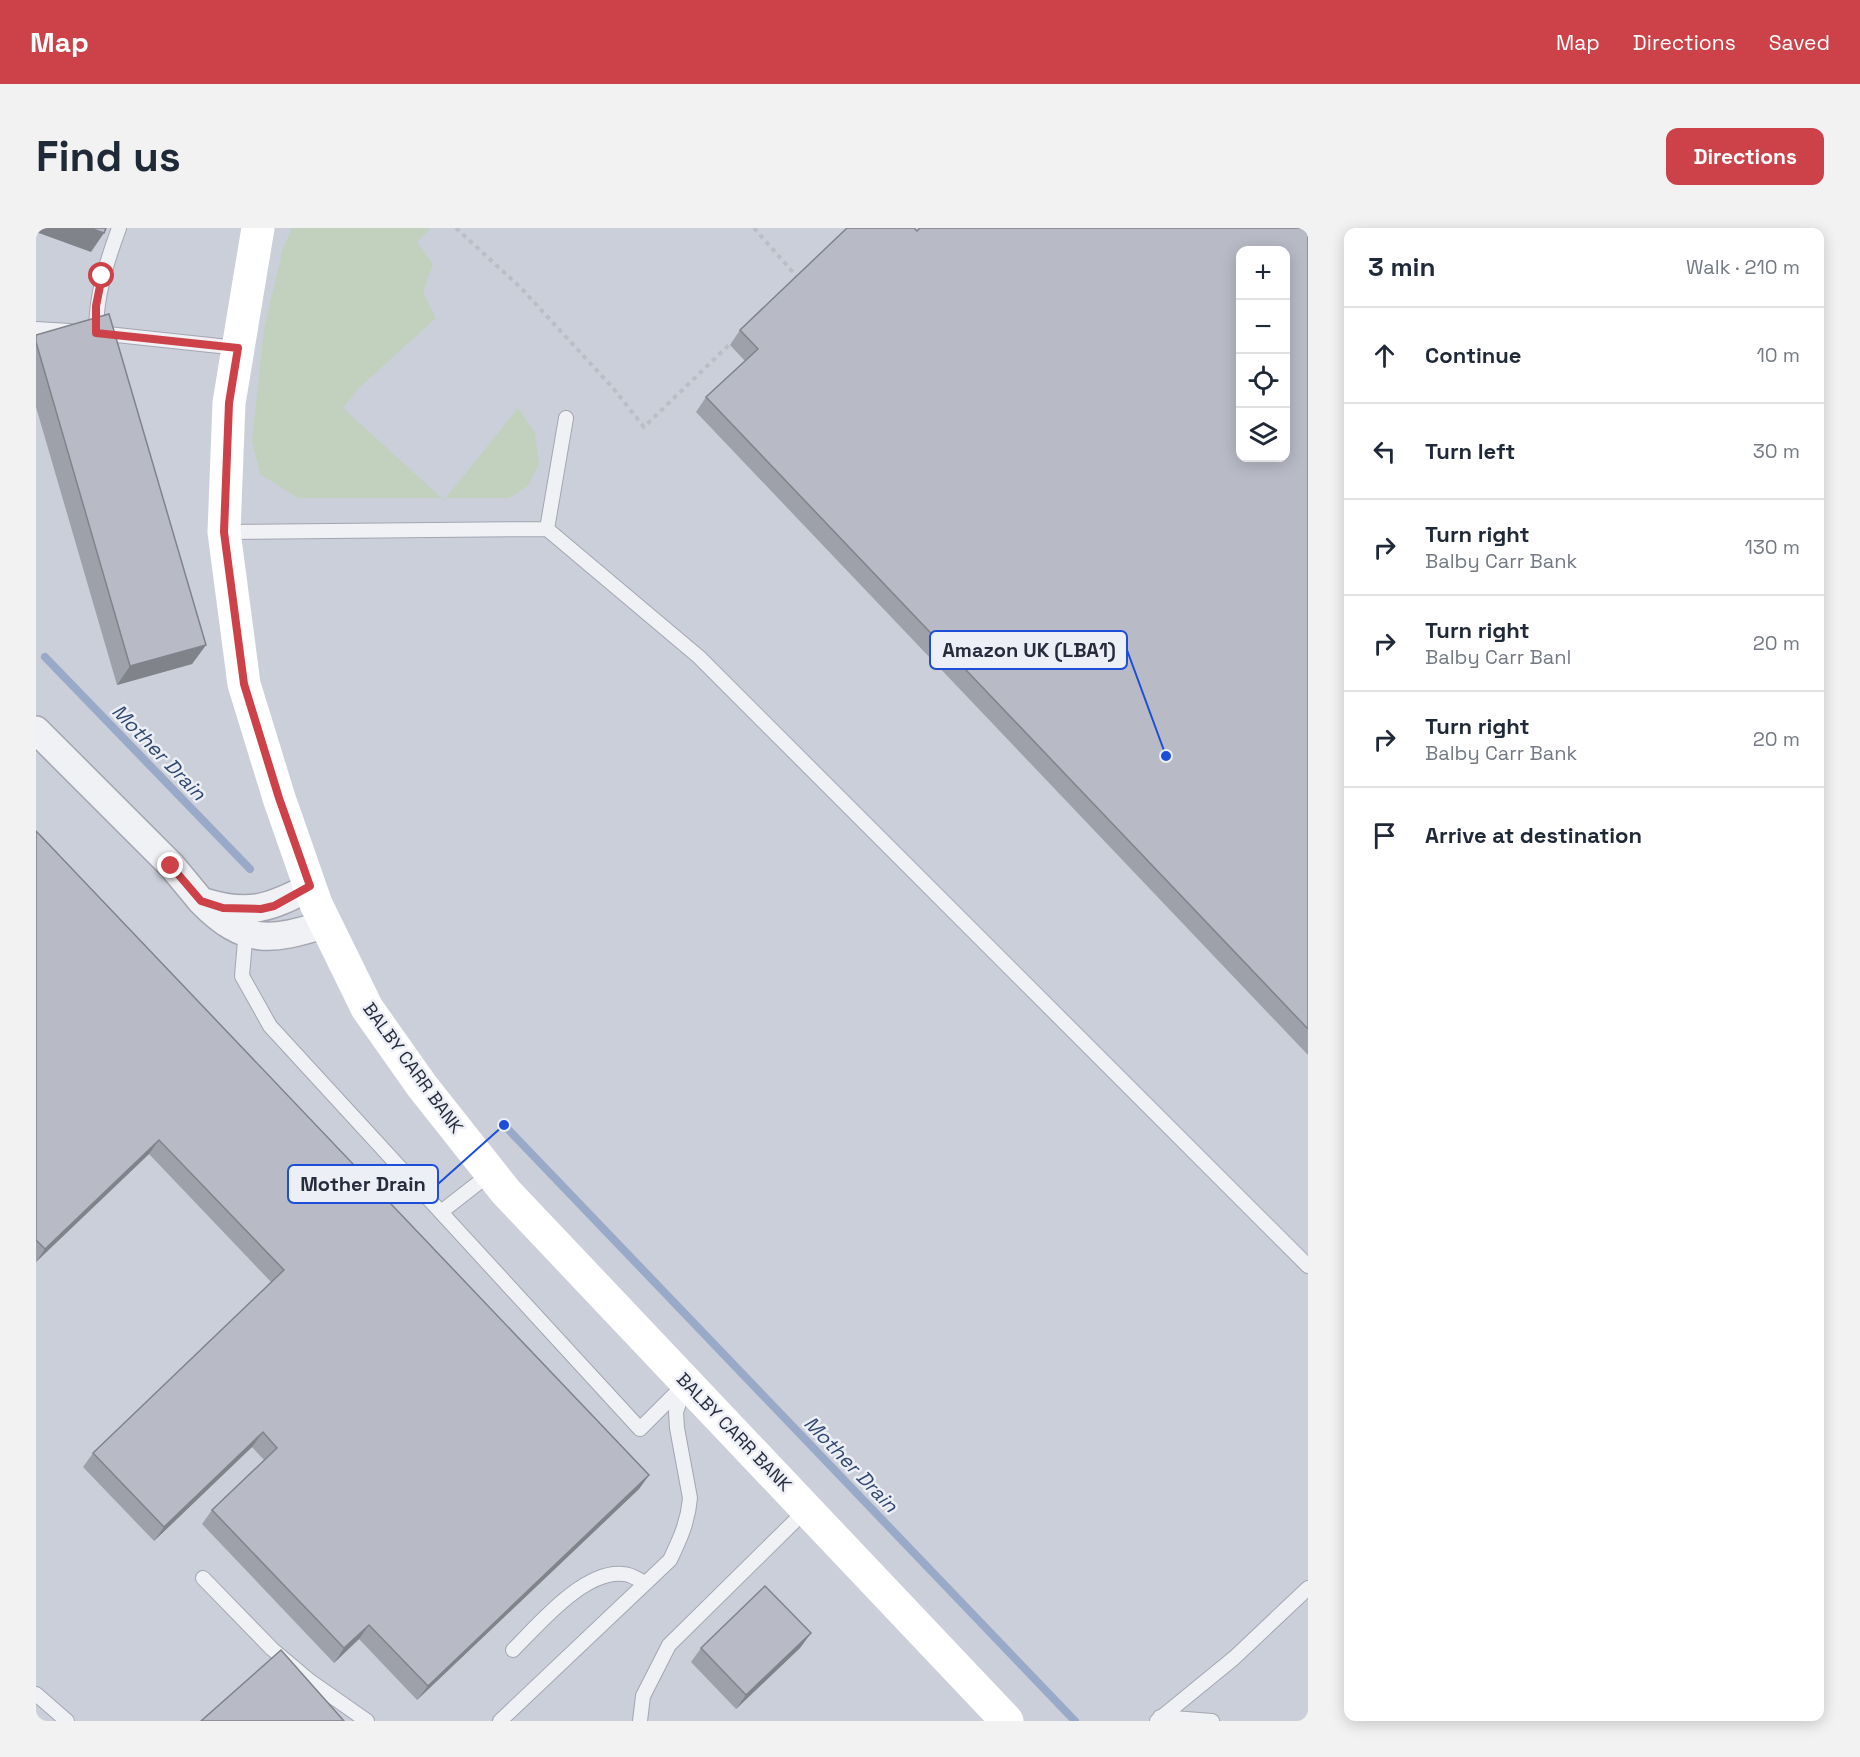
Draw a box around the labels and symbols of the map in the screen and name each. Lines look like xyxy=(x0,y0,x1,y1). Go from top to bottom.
route start xyxy=(88,262,114,288)
callout: Amazon UK (LBA1) xyxy=(930,631,1127,669)
text: Amazon UK (LBA1) xyxy=(942,637,1116,663)
water label: Mother Drain xyxy=(106,698,212,806)
route end xyxy=(157,852,183,878)
street label: BALBY CARR BANK xyxy=(358,998,469,1138)
callout: Mother Drain xyxy=(288,1165,438,1203)
text: Mother Drain xyxy=(300,1171,426,1197)
street label: BALBY CARR BANK xyxy=(672,1367,797,1496)
water label: Mother Drain xyxy=(798,1410,904,1518)

